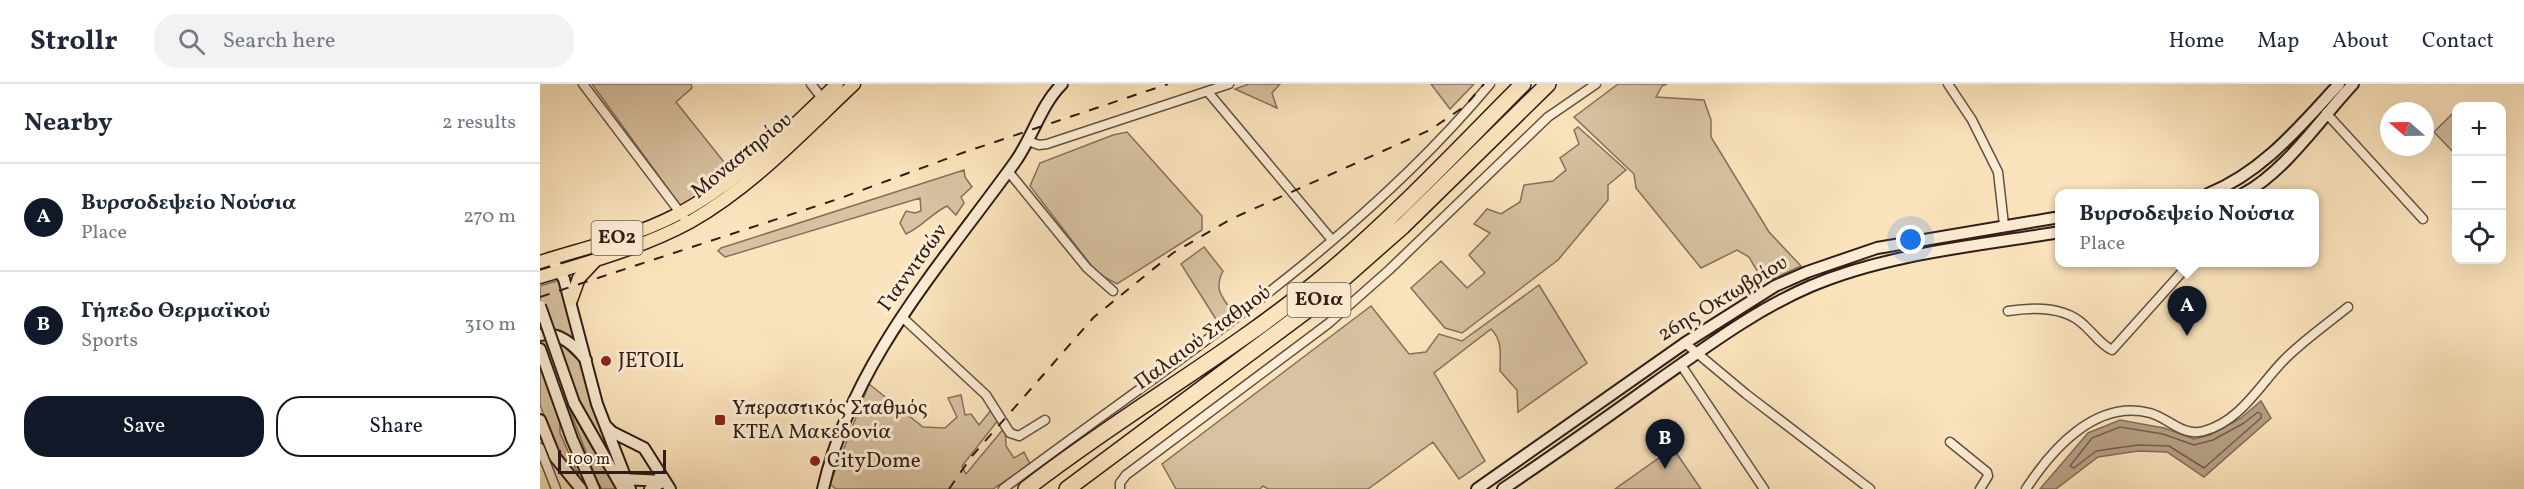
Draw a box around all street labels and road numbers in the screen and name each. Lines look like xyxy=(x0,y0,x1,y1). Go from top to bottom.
street label: Μοναστηρίου xyxy=(685,106,799,206)
street label: Γιαννιτσών xyxy=(871,218,955,318)
road number: ΕΟ2 xyxy=(592,221,643,255)
street label: 26ης Οκτωβρίου xyxy=(1653,249,1793,349)
street label: Παλαιού Σταθμού xyxy=(1129,279,1277,397)
road number: ΕΟ1α xyxy=(1288,283,1350,317)

